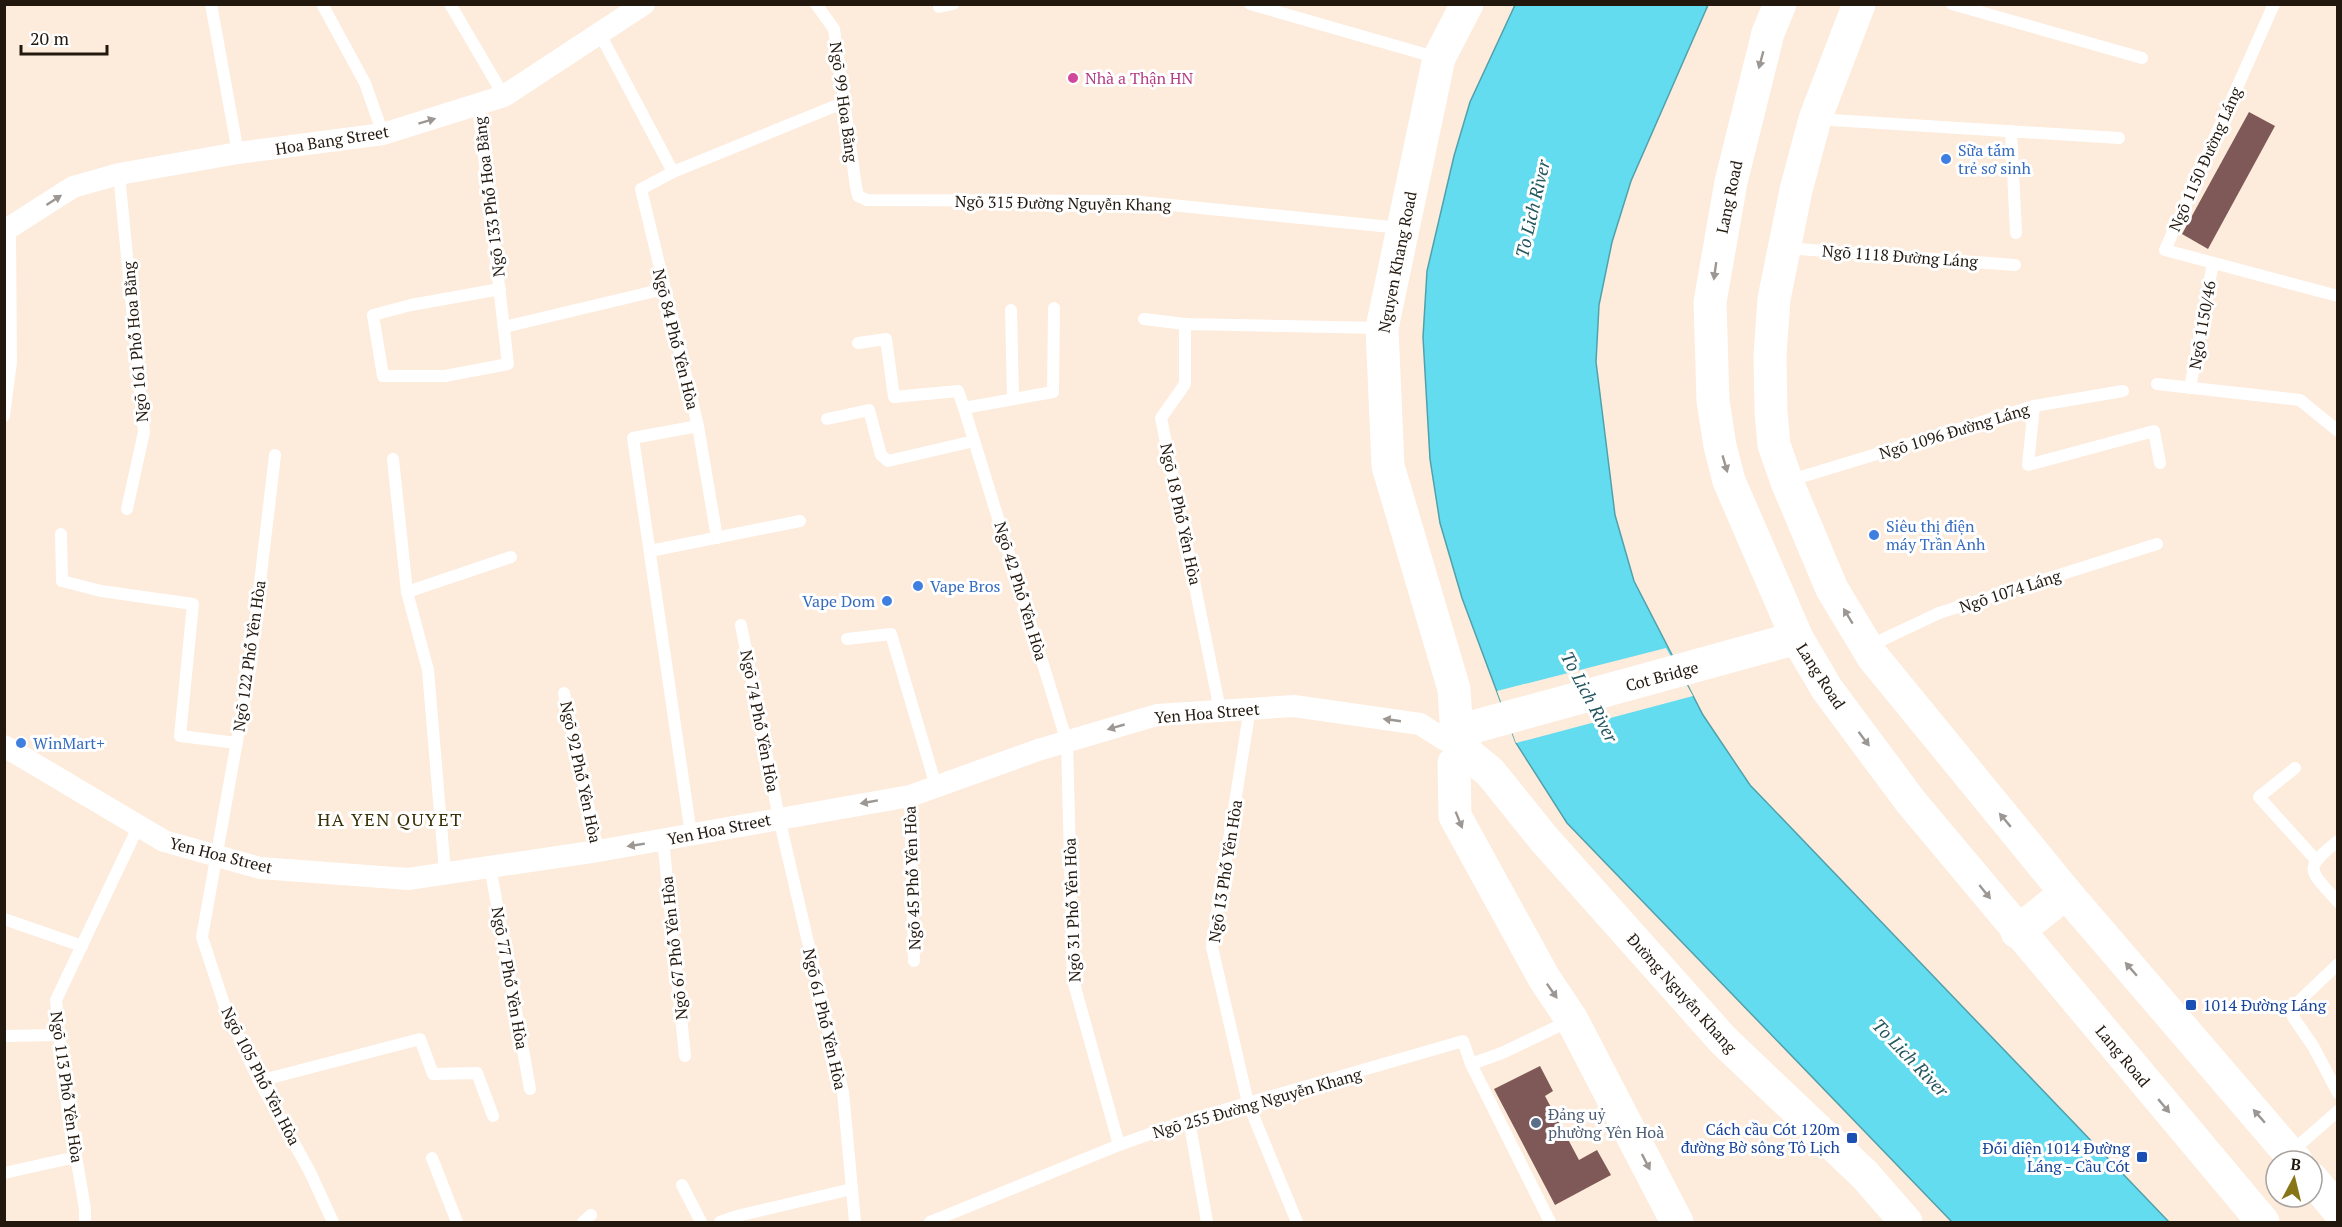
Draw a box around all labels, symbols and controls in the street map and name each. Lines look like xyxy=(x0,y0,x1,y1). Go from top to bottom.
scale bar xyxy=(21,18,106,56)
text: 20 m xyxy=(30,26,70,50)
street label: Ngõ 99 Hoa Bằng xyxy=(825,40,863,164)
one-way arrow xyxy=(1756,51,1765,69)
place label: Nhà a Thận HN xyxy=(1085,67,1193,89)
marker: Nhà a Thận HN xyxy=(1066,71,1080,85)
street label: Ngõ 1150 Đường Láng xyxy=(2163,83,2247,235)
street label: Ngõ 133 Phố Hoa Bằng xyxy=(468,115,510,278)
one-way arrow xyxy=(418,116,436,125)
street label: Hoa Bang Street xyxy=(274,120,391,160)
place label: Sữa tắm trẻ sơ sinh xyxy=(1958,139,2032,179)
marker: Sữa tắm trẻ sơ sinh xyxy=(1939,152,1953,166)
water label: To Lich River xyxy=(1509,157,1555,260)
street label: Lang Road xyxy=(1711,158,1748,236)
street label: Nguyen Khang Road xyxy=(1372,189,1422,335)
street label: Ngõ 315 Đường Nguyễn Khang xyxy=(955,190,1172,216)
one-way arrow xyxy=(46,194,62,205)
street label: Ngõ 1118 Đường Láng xyxy=(1821,240,1979,272)
street label: Ngõ 161 Phố Hoa Bằng xyxy=(117,260,153,423)
one-way arrow xyxy=(1710,261,1719,280)
street label: Ngõ 84 Phố Yên Hòa xyxy=(648,266,704,412)
street label: Ngõ 1150/46 xyxy=(2183,279,2221,371)
street label: Ngõ 1096 Đường Láng xyxy=(1876,398,2032,464)
street label: Ngõ 18 Phố Yên Hòa xyxy=(1155,441,1207,587)
one-way arrow xyxy=(1720,455,1730,473)
place label: Siêu thị điện máy Trần Anh xyxy=(1886,515,1986,555)
street label: Ngõ 42 Phố Yên Hòa xyxy=(989,519,1053,663)
marker: Siêu thị điện máy Trần Anh xyxy=(1867,528,1881,542)
street label: Ngõ 1074 Láng xyxy=(1956,564,2064,618)
place label: Vape Bros xyxy=(930,575,1001,597)
street label: Ngõ 122 Phố Yên Hòa xyxy=(227,579,271,733)
marker: Vape Bros xyxy=(911,579,925,593)
place label: Vape Dom xyxy=(802,590,875,612)
marker: Vape Dom xyxy=(880,594,894,608)
one-way arrow xyxy=(1843,607,1853,624)
street label: Lang Road xyxy=(1792,639,1851,713)
water label: To Lich River xyxy=(1556,647,1624,747)
street label: Ngõ 74 Phố Yên Hòa xyxy=(735,648,785,794)
street label: Cot Bridge xyxy=(1623,656,1701,696)
street label: Yen Hoa Street xyxy=(1154,697,1261,729)
street label: Ngõ 92 Phố Yên Hòa xyxy=(555,699,607,845)
one-way arrow xyxy=(1382,715,1401,724)
one-way arrow xyxy=(1107,723,1125,732)
one-way arrow xyxy=(1858,731,1871,747)
place label: WinMart+ xyxy=(33,732,105,754)
marker: WinMart+ xyxy=(14,736,28,750)
one-way arrow xyxy=(860,798,879,807)
street label: Ngõ 13 Phố Yên Hòa xyxy=(1203,798,1247,944)
street label: Ngõ 45 Phố Yên Hòa xyxy=(898,805,926,951)
district label: HA YEN QUYET xyxy=(317,807,463,831)
street label: Yen Hoa Street xyxy=(665,808,773,850)
one-way arrow xyxy=(1454,812,1464,830)
one-way arrow xyxy=(1999,813,2012,828)
street label: Yen Hoa Street xyxy=(167,832,275,878)
street label: Ngõ 31 Phố Yên Hòa xyxy=(1058,837,1086,983)
one-way arrow xyxy=(626,840,645,849)
street label: Ngõ 67 Phố Yên Hòa xyxy=(656,875,692,1021)
one-way arrow xyxy=(1978,884,1991,899)
street label: Ngõ 77 Phố Yên Hòa xyxy=(487,905,533,1051)
street label: Đường Nguyễn Khang xyxy=(1622,928,1742,1058)
street label: Ngõ 61 Phố Yên Hòa xyxy=(798,946,852,1092)
one-way arrow xyxy=(2125,962,2138,977)
one-way arrow xyxy=(1546,983,1557,999)
place label: 1014 Đường Láng xyxy=(2203,994,2327,1016)
marker: 1014 Đường Láng xyxy=(2184,998,2198,1012)
street label: Ngõ 105 Phố Yên Hòa xyxy=(216,1003,306,1149)
street label: Ngõ 113 Phố Yên Hòa xyxy=(45,1010,89,1164)
water label: To Lich River xyxy=(1867,1013,1955,1102)
street label: Lang Road xyxy=(2091,1020,2155,1092)
street label: Ngõ 255 Đường Nguyễn Khang xyxy=(1150,1062,1365,1143)
one-way arrow xyxy=(2158,1098,2171,1114)
place label: Đảng uỷ phường Yên Hoà xyxy=(1548,1103,1664,1143)
one-way arrow xyxy=(2253,1109,2266,1124)
marker: Đảng uỷ phường Yên Hoà xyxy=(1529,1116,1543,1130)
place label: Cách cầu Cót 120m đường Bờ sông Tô Lịch xyxy=(1681,1118,1841,1158)
marker: Cách cầu Cót 120m đường Bờ sông Tô Lịch xyxy=(1845,1131,1859,1145)
place label: Đối diện 1014 Đường Láng - Cầu Cót xyxy=(1983,1137,2131,1177)
north arrow xyxy=(2264,1149,2324,1209)
marker: Đối diện 1014 Đường Láng - Cầu Cót xyxy=(2135,1150,2149,1164)
one-way arrow xyxy=(1641,1153,1651,1170)
text: B xyxy=(2289,1153,2302,1176)

